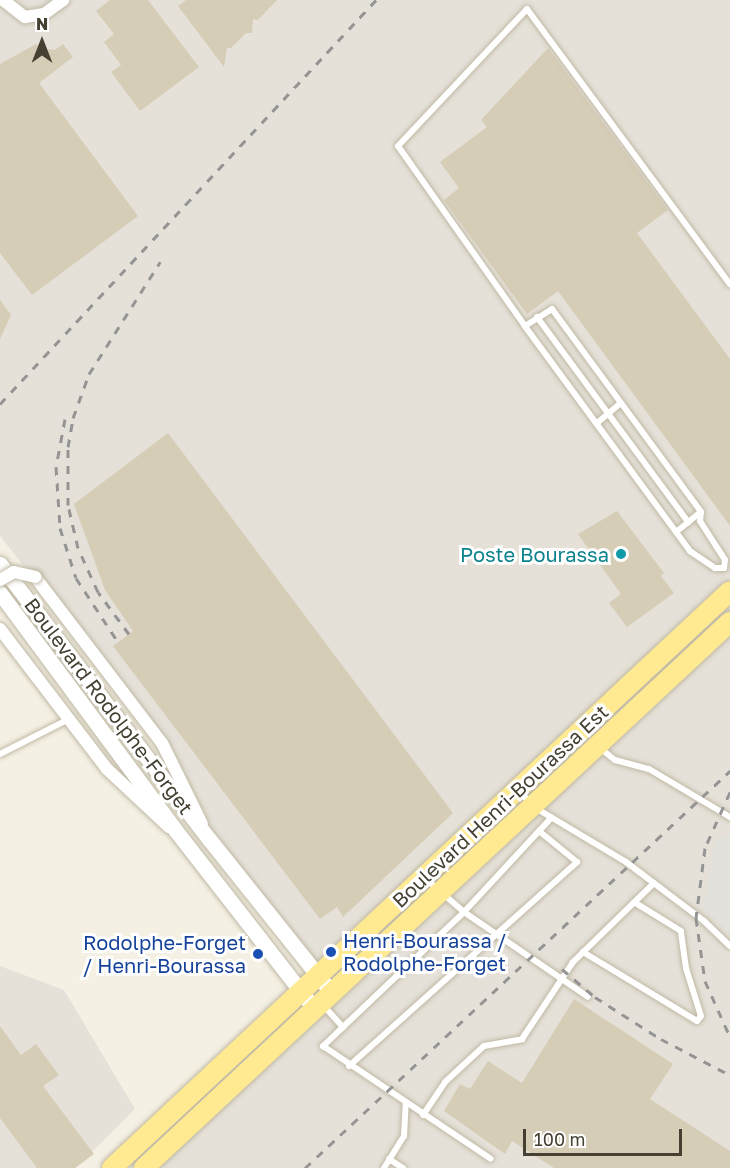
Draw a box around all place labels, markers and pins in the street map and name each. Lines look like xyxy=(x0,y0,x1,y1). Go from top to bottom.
place label: Poste Bourassa xyxy=(460,542,609,566)
marker: Poste Bourassa xyxy=(614,547,628,561)
place label: Henri-Bourassa / Rodolphe-Forget xyxy=(343,928,506,975)
place label: Rodolphe-Forget / Henri-Bourassa xyxy=(83,930,246,977)
marker: Henri-Bourassa / Rodolphe-Forget xyxy=(324,945,338,959)
marker: Rodolphe-Forget / Henri-Bourassa xyxy=(251,947,265,961)

